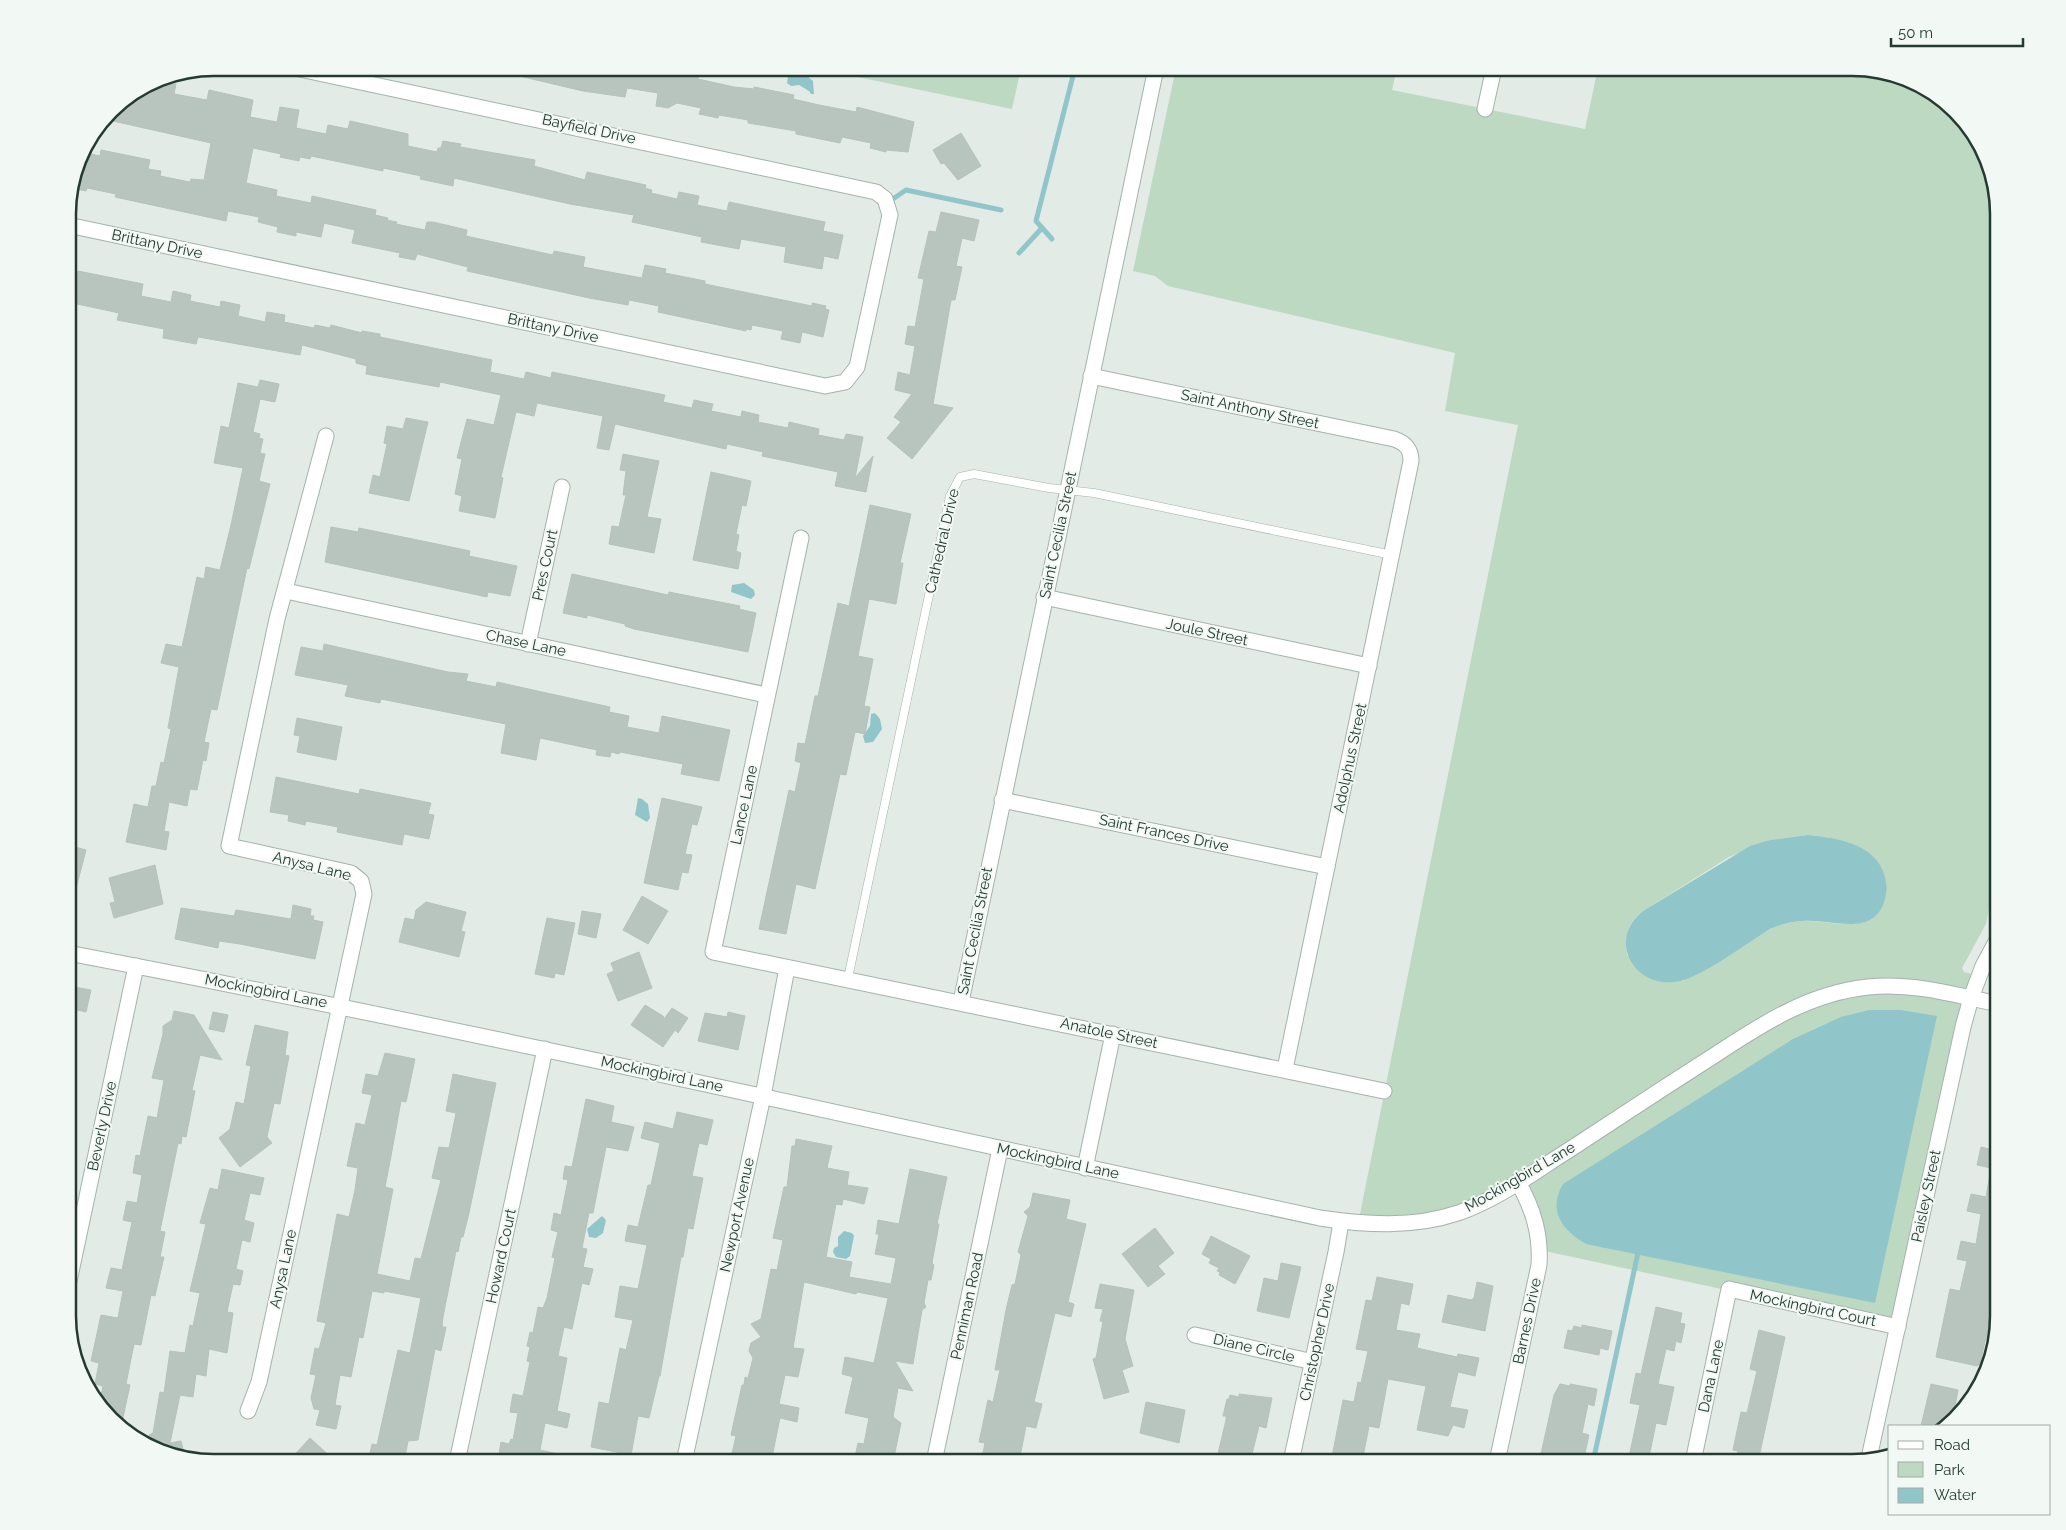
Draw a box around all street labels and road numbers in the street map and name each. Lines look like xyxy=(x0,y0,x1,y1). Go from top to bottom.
street label: Bayfield Drive xyxy=(540,110,638,148)
street label: Brittany Drive xyxy=(110,226,204,262)
street label: Brittany Drive xyxy=(506,310,600,346)
street label: Saint Anthony Street xyxy=(1179,386,1321,432)
street label: Saint Cecilia Street xyxy=(1036,470,1080,600)
street label: Cathedral Drive xyxy=(921,487,963,595)
street label: Pres Court xyxy=(529,528,561,602)
street label: Joule Street xyxy=(1164,615,1250,649)
street label: Chase Lane xyxy=(484,626,568,660)
street label: Adolphus Street xyxy=(1330,701,1370,815)
street label: Lance Lane xyxy=(727,763,761,846)
street label: Saint Frances Drive xyxy=(1097,810,1231,856)
street label: Anysa Lane xyxy=(271,848,353,885)
street label: Saint Cecilia Street xyxy=(954,866,996,996)
street label: Mockingbird Lane xyxy=(203,970,329,1012)
street label: Anatole Street xyxy=(1059,1014,1159,1052)
street label: Mockingbird Lane xyxy=(599,1052,725,1096)
street label: Beverly Drive xyxy=(84,1079,120,1173)
street label: Mockingbird Lane xyxy=(1462,1138,1579,1216)
street label: Mockingbird Lane xyxy=(995,1139,1121,1183)
street label: Paisley Street xyxy=(1907,1148,1945,1244)
street label: Newport Avenue xyxy=(716,1156,758,1274)
street label: Howard Court xyxy=(482,1207,520,1305)
street label: Anysa Lane xyxy=(266,1228,300,1310)
street label: Penniman Road xyxy=(947,1251,987,1361)
street label: Barnes Drive xyxy=(1509,1276,1545,1366)
street label: Christopher Drive xyxy=(1296,1281,1338,1403)
street label: Mockingbird Court xyxy=(1748,1286,1878,1330)
street label: Diane Circle xyxy=(1211,1330,1297,1366)
street label: Dana Lane xyxy=(1694,1338,1728,1414)

